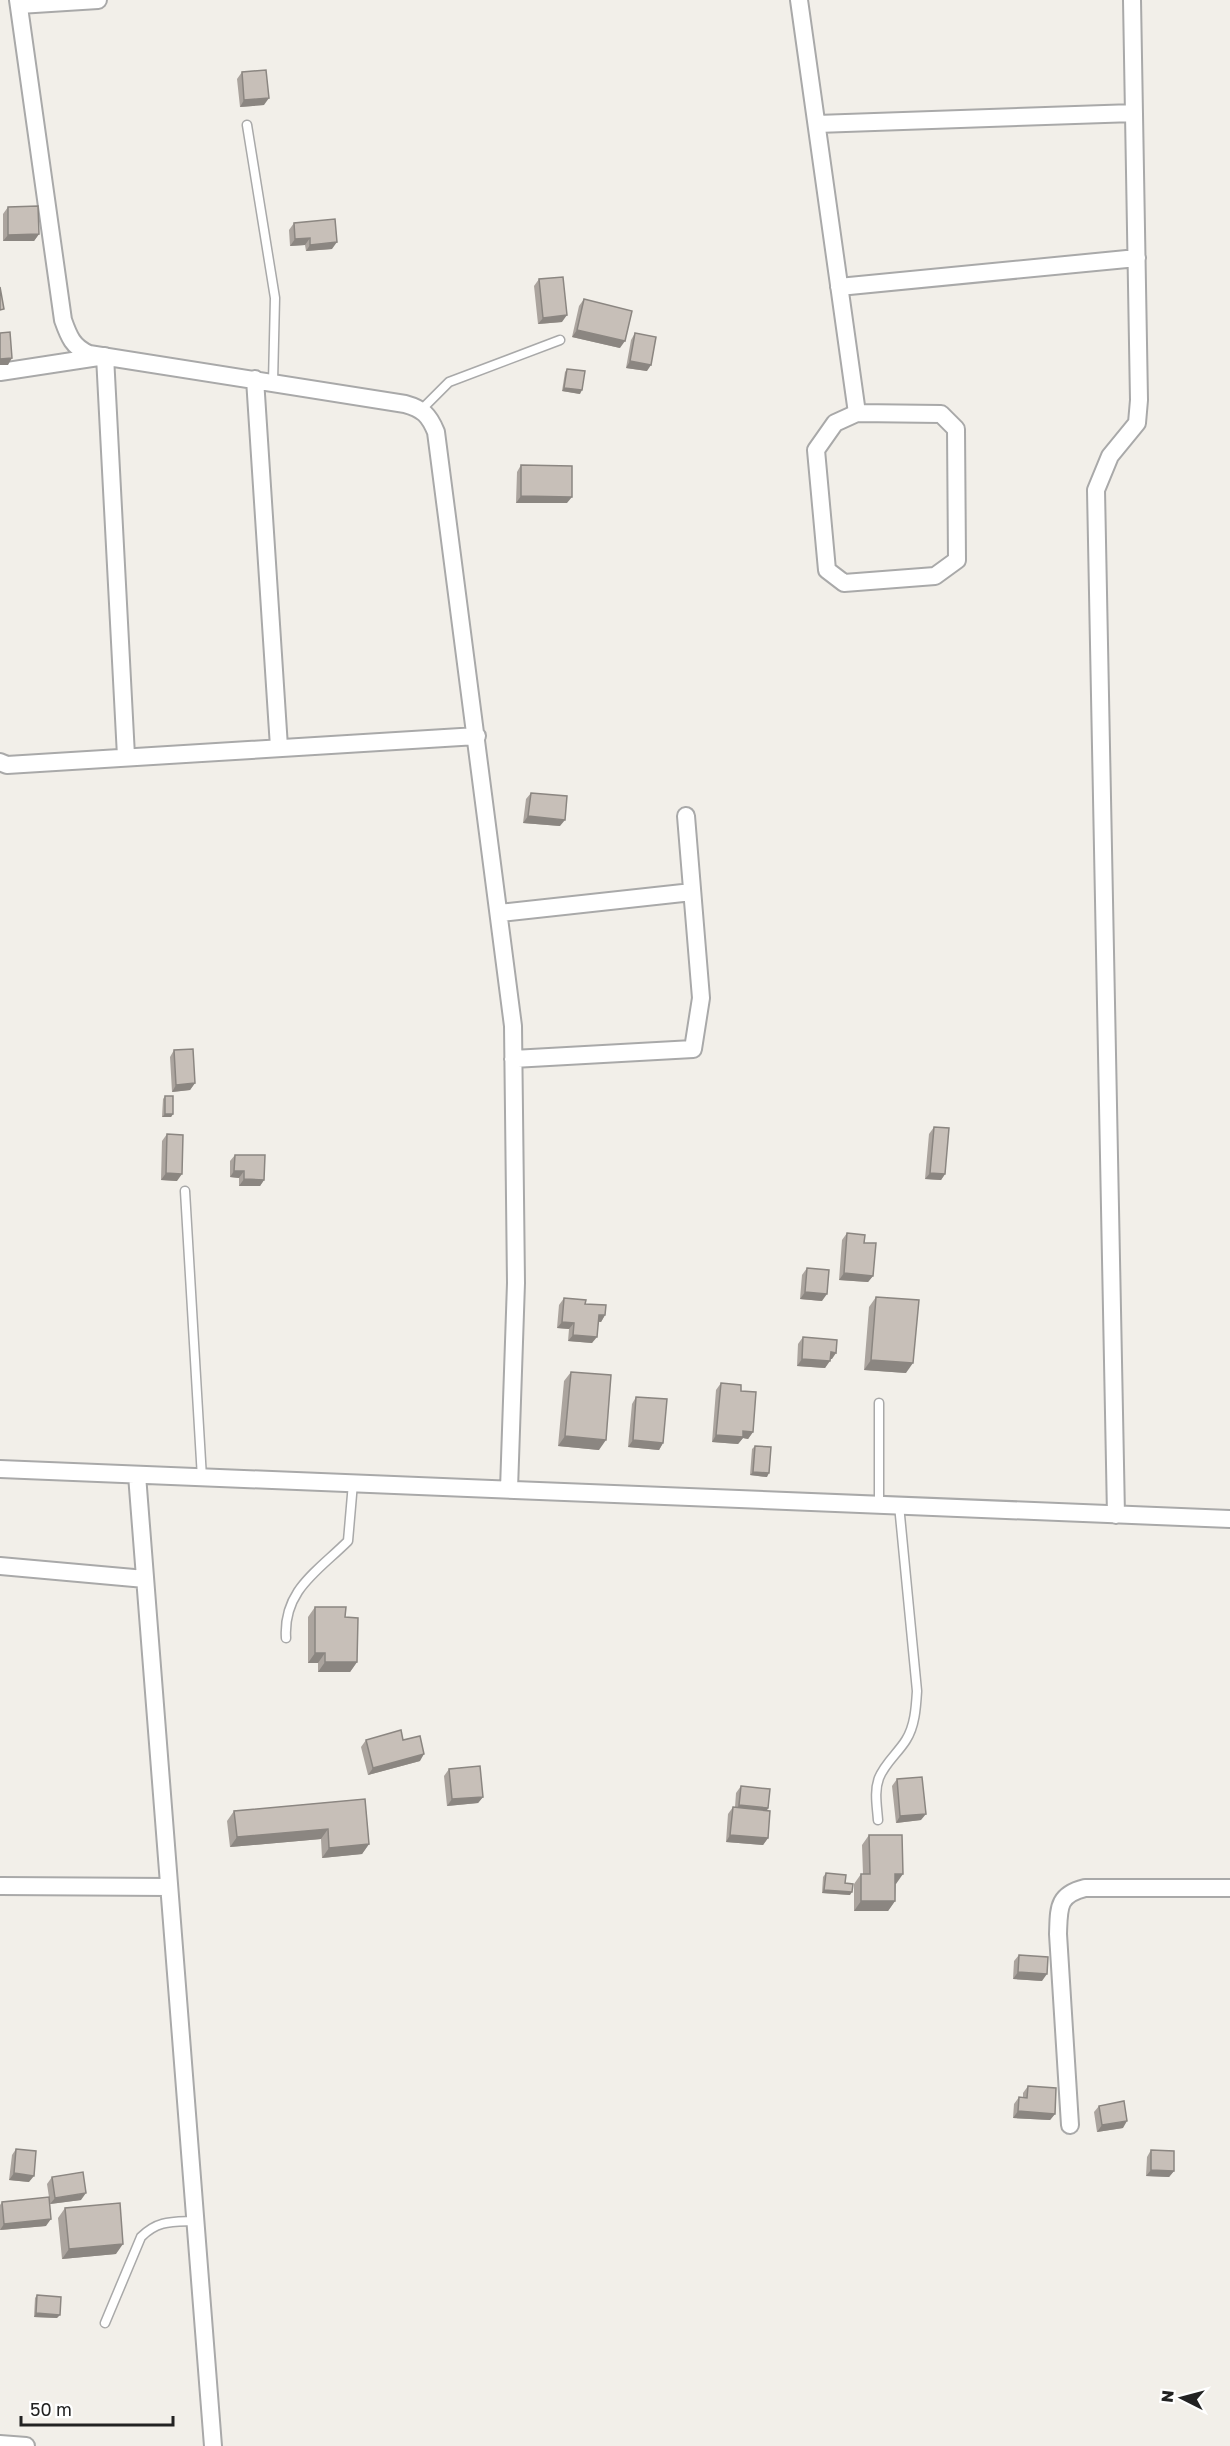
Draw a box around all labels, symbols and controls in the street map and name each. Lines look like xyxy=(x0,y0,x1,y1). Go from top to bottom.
north arrow xyxy=(1152,2368,1212,2428)
scale bar xyxy=(21,2389,172,2427)
text: N xyxy=(1157,2389,1178,2404)
text: 50 m xyxy=(30,2398,72,2420)

